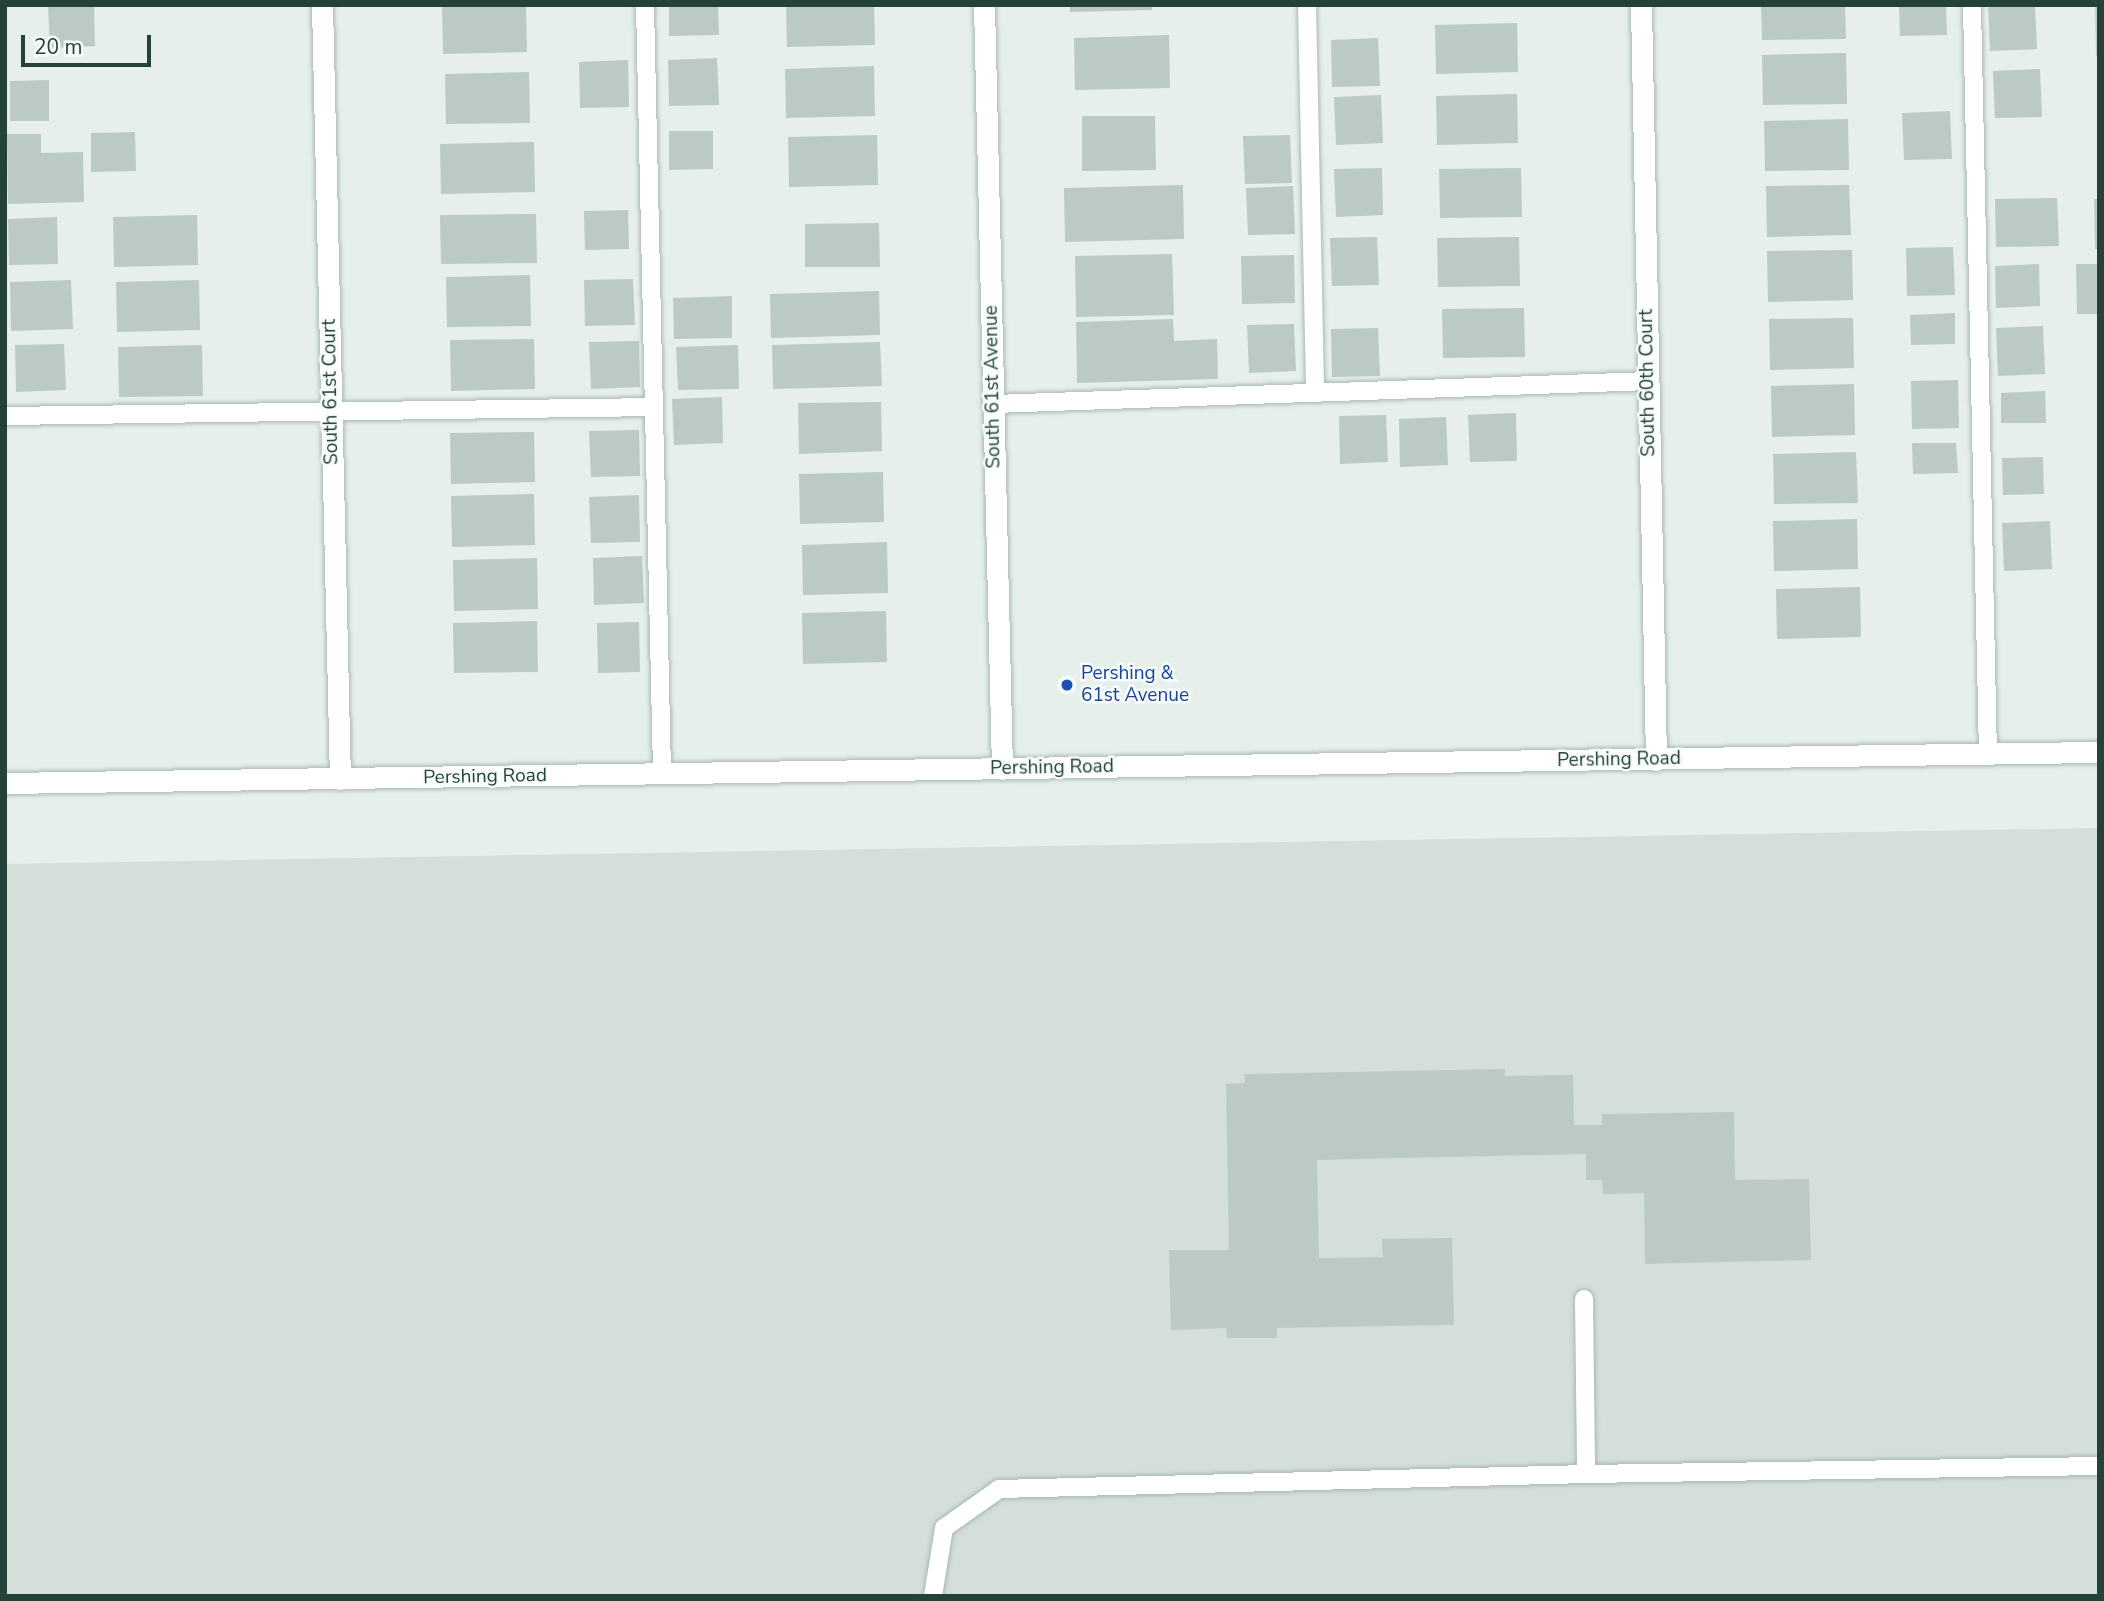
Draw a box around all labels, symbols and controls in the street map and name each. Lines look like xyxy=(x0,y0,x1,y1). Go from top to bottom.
scale bar xyxy=(24,21,154,65)
text: 20 m xyxy=(34,33,83,61)
street label: South 61st Avenue xyxy=(980,305,1006,469)
street label: South 60th Court xyxy=(1635,309,1661,457)
street label: South 61st Court xyxy=(318,319,344,465)
place label: Pershing & 61st Avenue xyxy=(1081,663,1189,707)
marker: Pershing & 61st Avenue xyxy=(1059,677,1075,693)
street label: Pershing Road xyxy=(1557,748,1681,772)
street label: Pershing Road xyxy=(990,756,1114,780)
street label: Pershing Road xyxy=(423,765,547,789)

